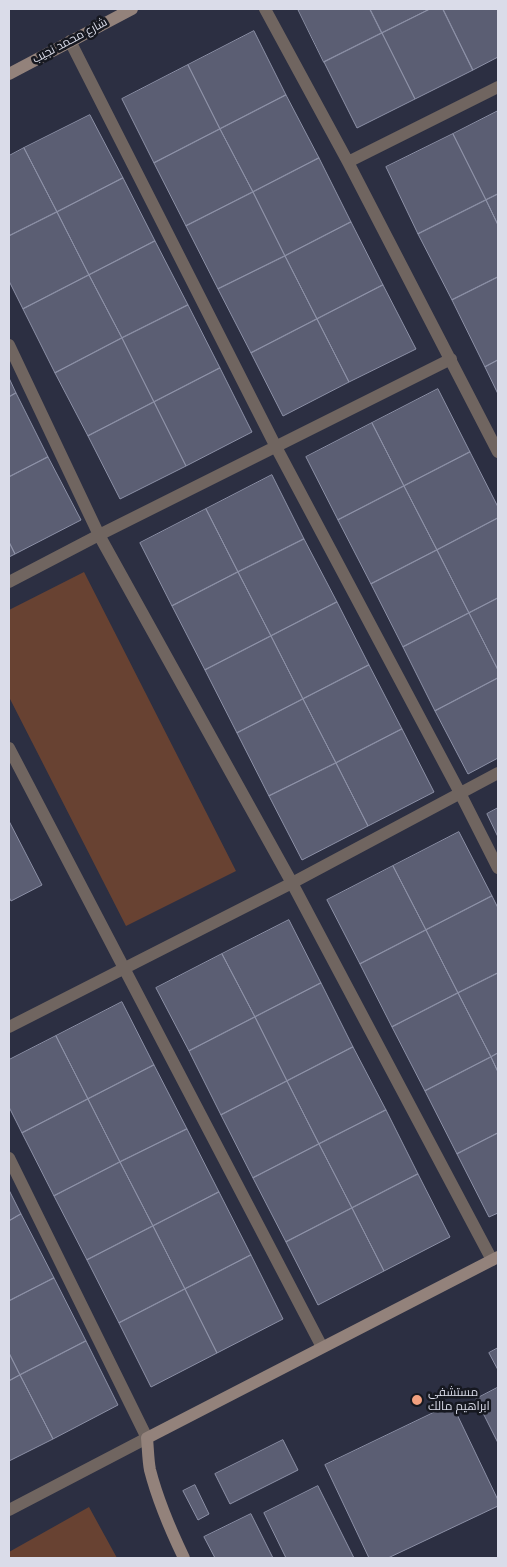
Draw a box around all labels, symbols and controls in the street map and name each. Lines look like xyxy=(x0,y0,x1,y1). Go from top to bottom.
street label: شارع محمد نجيب xyxy=(30,15,110,67)
place label: مستشفى ابراهيم مالك xyxy=(428,1386,490,1414)
marker: مستشفى ابراهيم مالك xyxy=(410,1393,424,1407)

